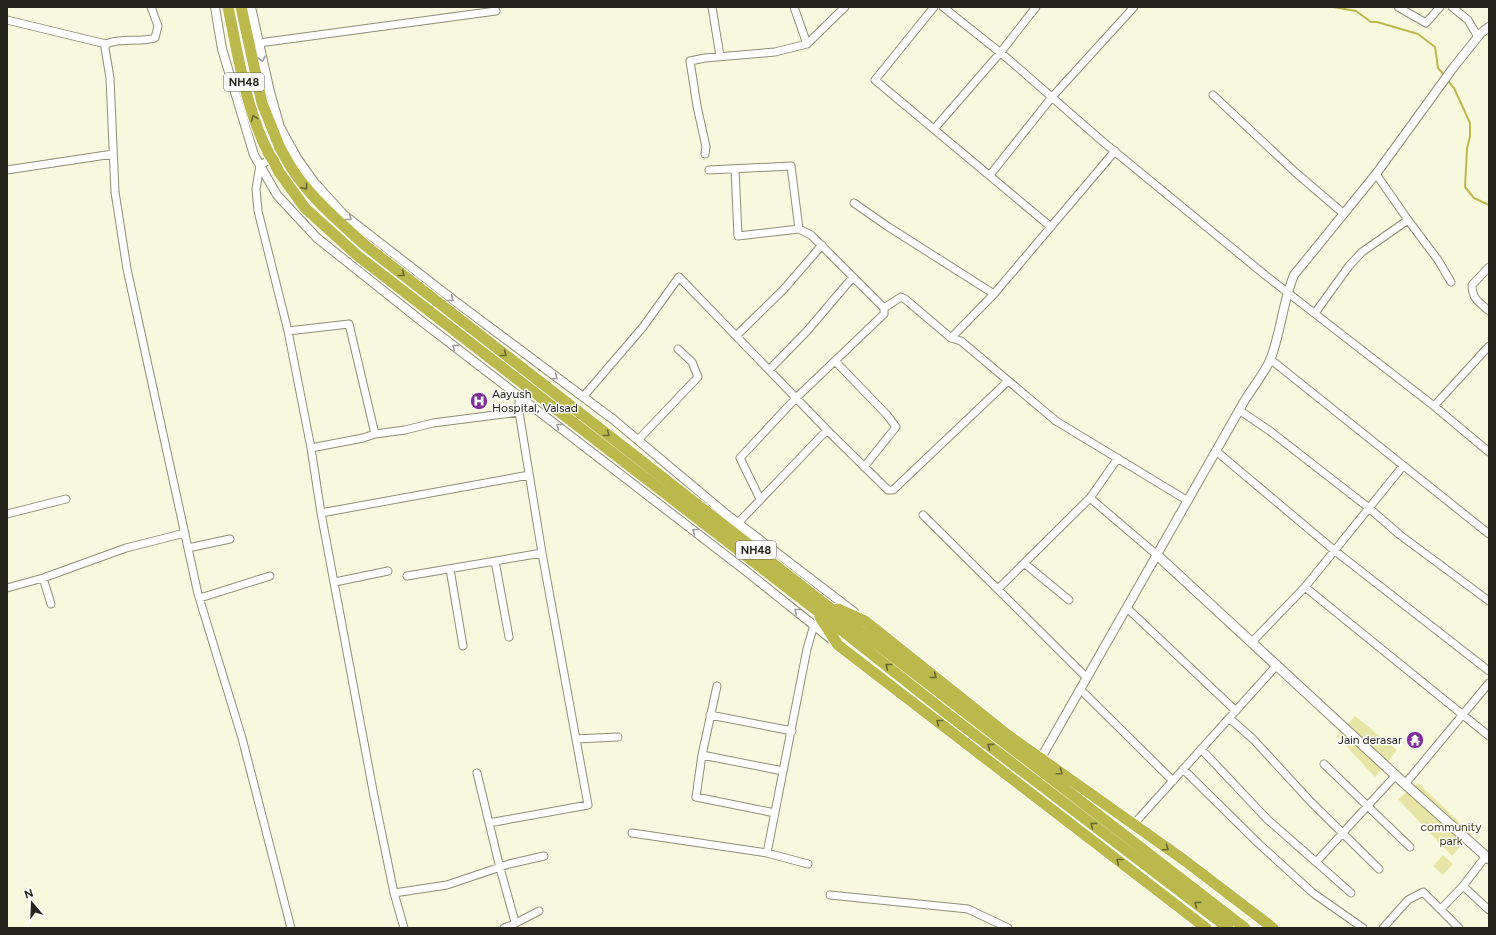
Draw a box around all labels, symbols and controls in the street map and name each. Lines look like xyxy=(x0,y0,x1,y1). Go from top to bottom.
one-way arrow xyxy=(258,56,266,62)
road number: NH48 xyxy=(224,73,264,91)
one-way arrow xyxy=(250,115,258,122)
one-way arrow xyxy=(301,182,308,190)
one-way arrow xyxy=(345,214,352,221)
one-way arrow xyxy=(397,269,404,276)
one-way arrow xyxy=(447,294,454,301)
one-way arrow xyxy=(453,345,460,352)
one-way arrow xyxy=(500,349,507,356)
one-way arrow xyxy=(551,372,558,379)
place label: Aayush Hospital, Valsad xyxy=(492,387,578,415)
hospital icon: Aayush Hospital, Valsad xyxy=(469,391,489,411)
one-way arrow xyxy=(556,424,563,431)
one-way arrow xyxy=(602,429,609,436)
one-way arrow xyxy=(692,528,699,535)
road number: NH48 xyxy=(736,541,776,559)
one-way arrow xyxy=(794,609,801,616)
one-way arrow xyxy=(885,664,892,671)
one-way arrow xyxy=(930,672,937,679)
one-way arrow xyxy=(936,720,943,727)
temple icon: Jain derasar xyxy=(1405,730,1425,750)
place label: Jain derasar xyxy=(1338,733,1402,747)
one-way arrow xyxy=(988,744,995,751)
one-way arrow xyxy=(1056,767,1063,775)
park label: community park xyxy=(1421,820,1482,848)
one-way arrow xyxy=(1091,823,1098,830)
one-way arrow xyxy=(1161,843,1168,850)
one-way arrow xyxy=(1117,859,1124,866)
north arrow xyxy=(12,883,52,923)
text: N xyxy=(23,886,35,902)
one-way arrow xyxy=(1194,902,1201,909)

